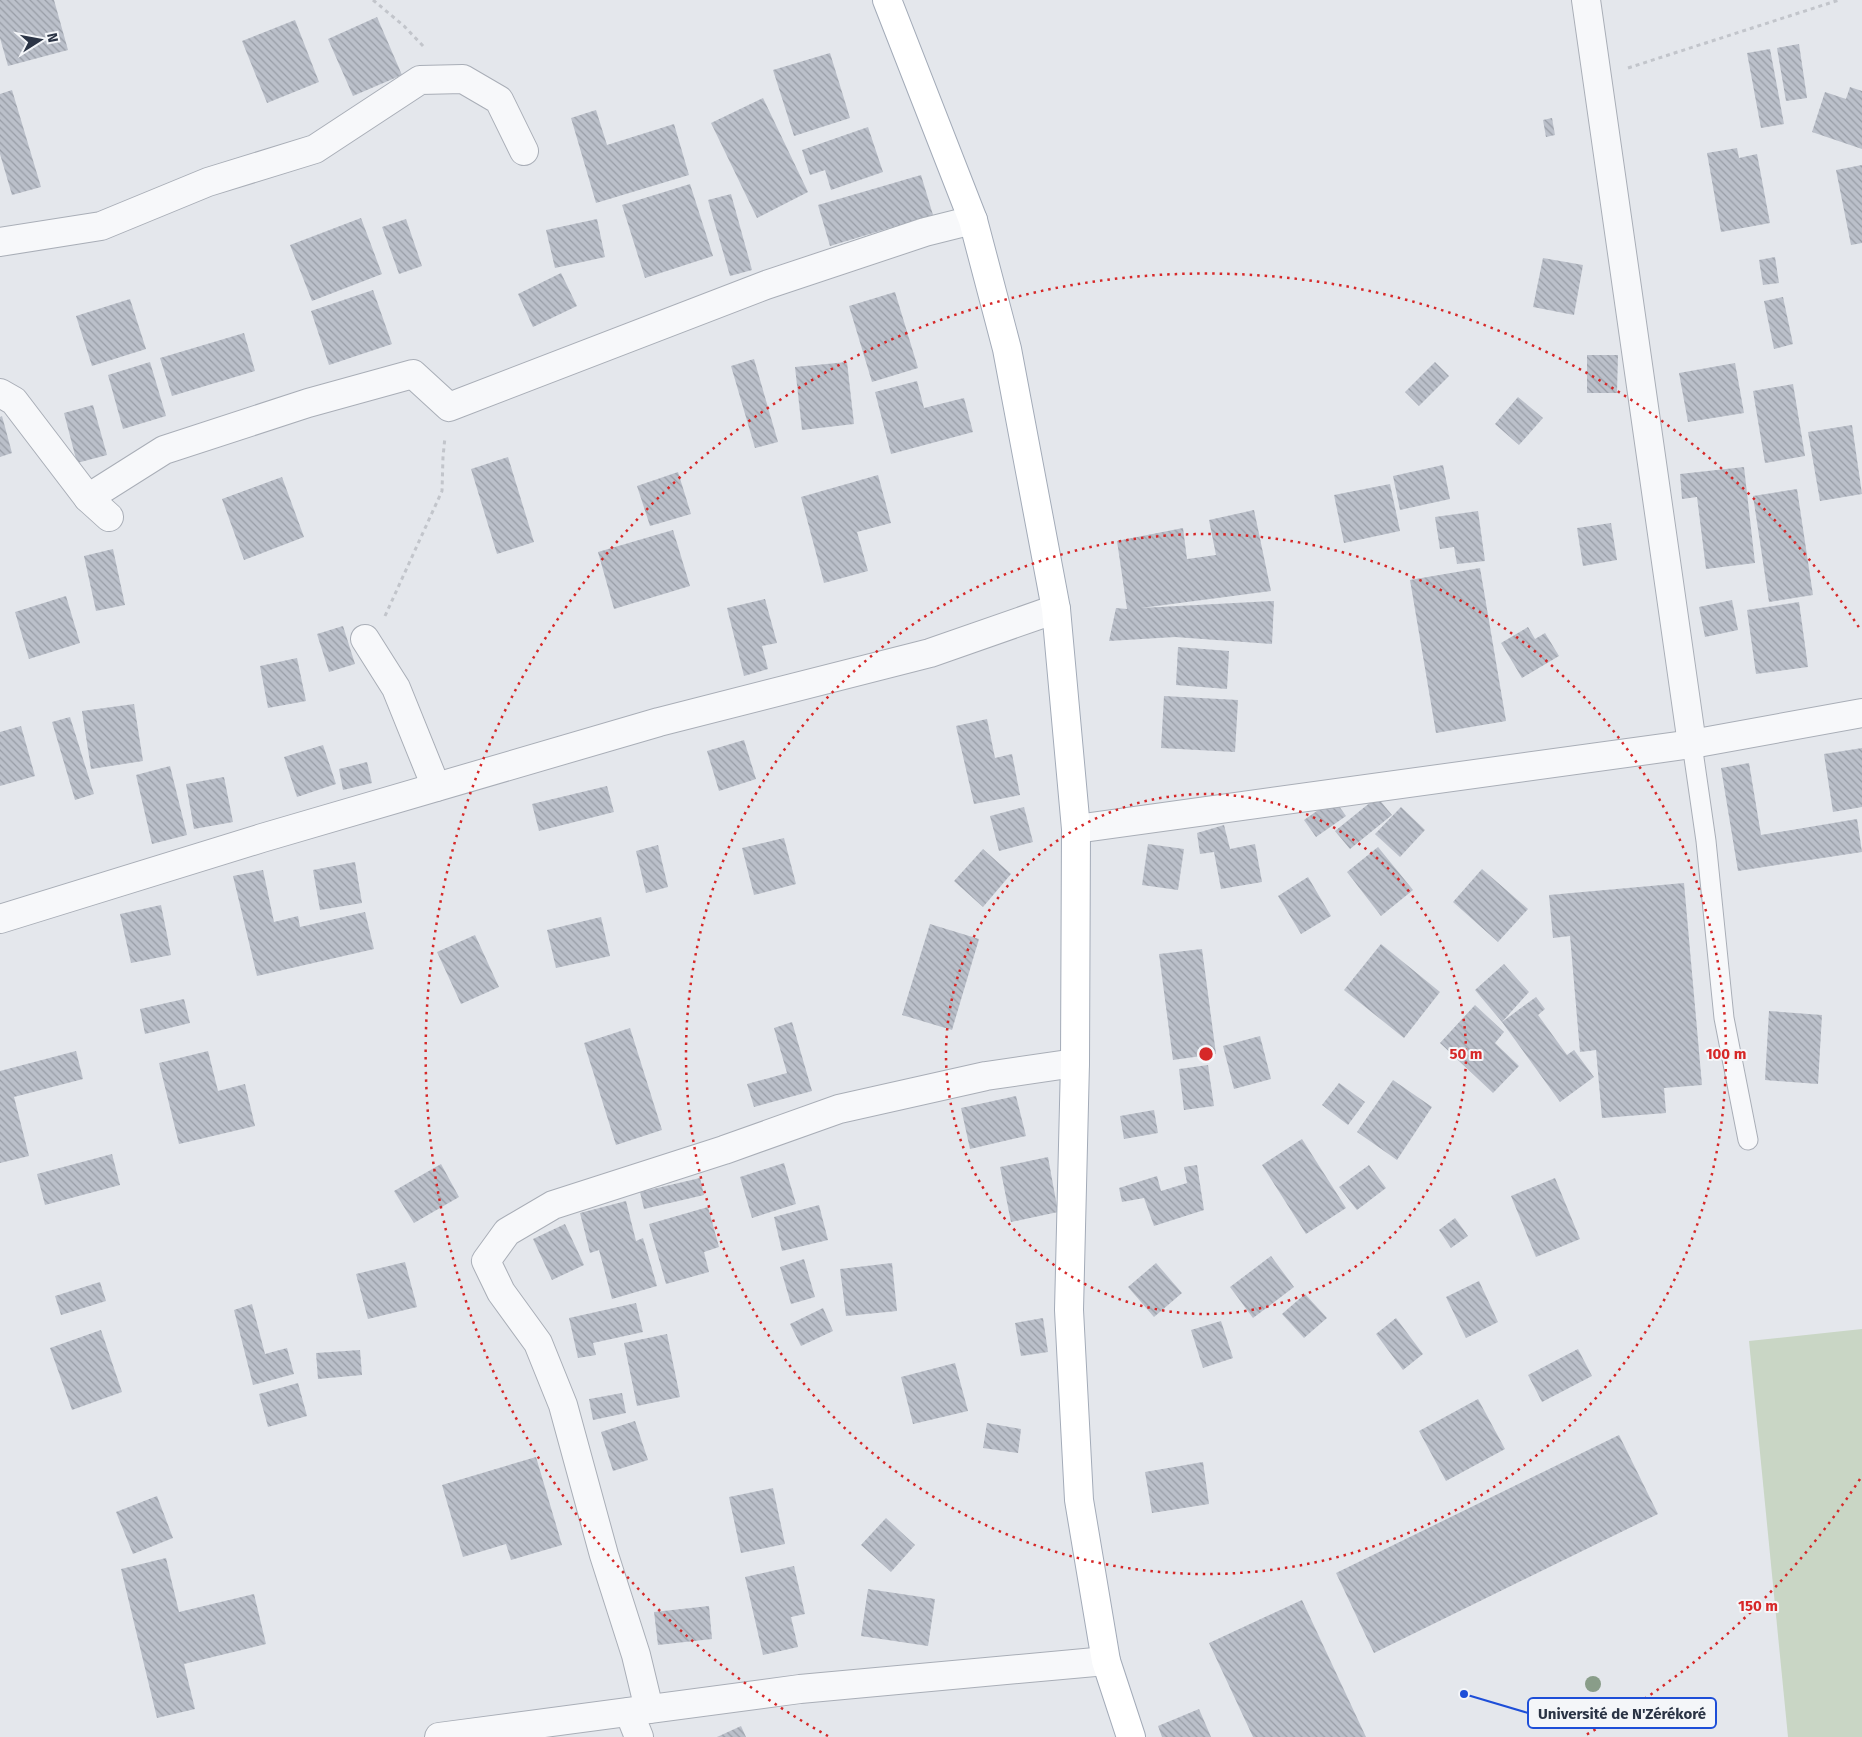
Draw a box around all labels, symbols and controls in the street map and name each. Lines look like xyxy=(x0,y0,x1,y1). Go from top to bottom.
north arrow xyxy=(15,15,65,65)
text: N xyxy=(43,31,62,44)
centre of rings xyxy=(1197,1045,1215,1063)
text: 50 m xyxy=(1449,1045,1483,1063)
text: 100 m xyxy=(1706,1045,1746,1063)
text: 150 m xyxy=(1738,1597,1778,1615)
callout: Université de N'Zérékoré xyxy=(1528,1698,1716,1728)
text: Université de N'Zérékoré xyxy=(1538,1705,1706,1723)

